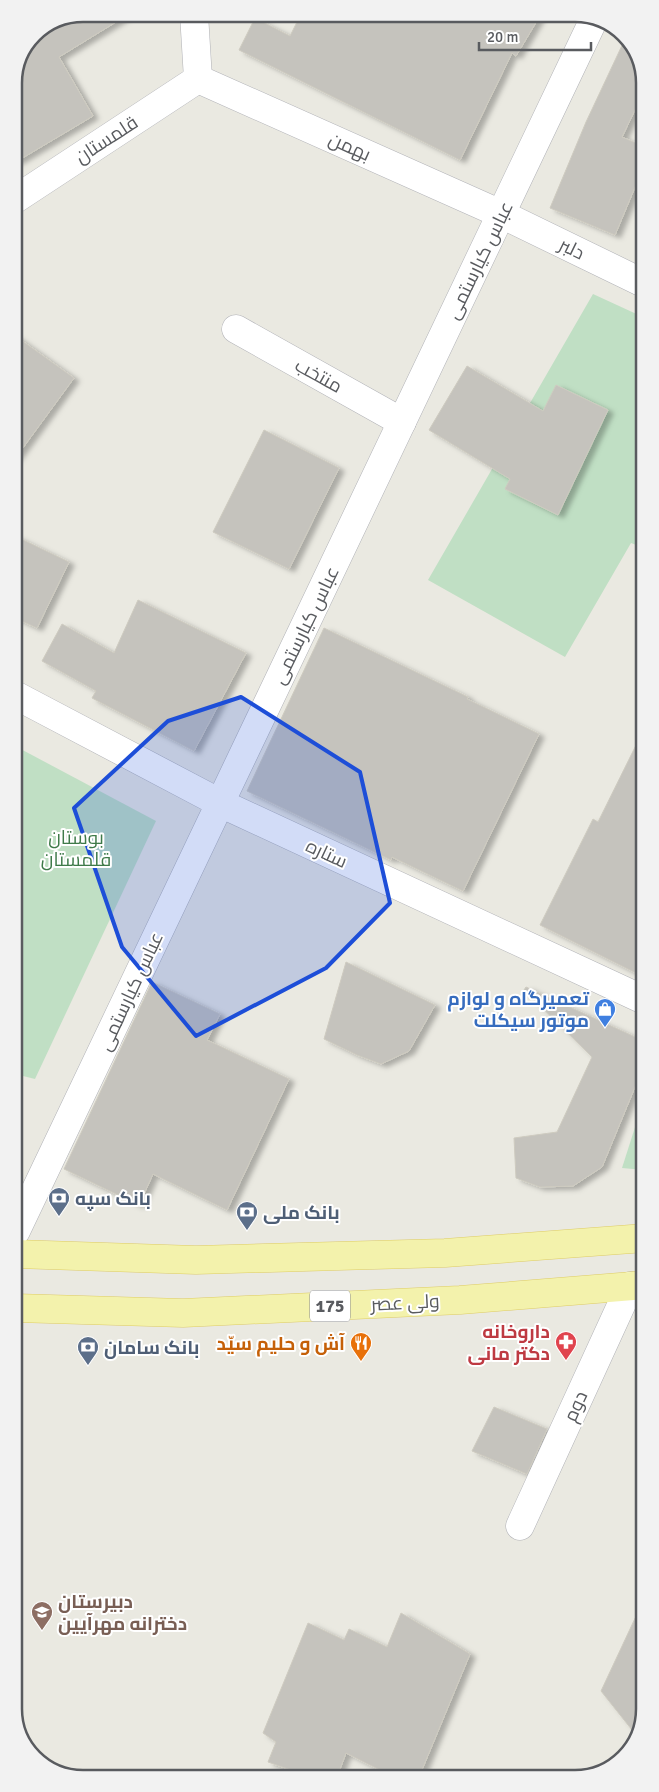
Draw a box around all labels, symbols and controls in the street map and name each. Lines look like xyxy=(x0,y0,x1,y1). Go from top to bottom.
scale bar xyxy=(479,20,592,52)
text: 20 m xyxy=(487,28,518,46)
street label: قلمستان xyxy=(70,111,143,169)
street label: بهمن xyxy=(325,127,374,167)
street label: عباس کیارستمی xyxy=(441,197,519,324)
street label: دلبر xyxy=(554,232,588,265)
street label: منتخب xyxy=(291,353,346,399)
street label: عباس کیارستمی xyxy=(267,562,345,689)
park label: بوستان قلمستان xyxy=(41,826,111,872)
street label: ستاره xyxy=(302,834,351,874)
street label: عباس کیارستمی xyxy=(93,928,169,1055)
place label: تعمیرگاه و لوازم موتور سیکلت xyxy=(447,987,590,1033)
shop icon: تعمیرگاه و لوازم موتور سیکلت xyxy=(593,997,617,1028)
bank icon: بانک سپه xyxy=(47,1186,71,1217)
place label: بانک سپه xyxy=(75,1187,151,1211)
bank icon: بانک ملی xyxy=(235,1200,259,1231)
place label: بانک ملی xyxy=(263,1201,340,1225)
street label: ولی عصر xyxy=(369,1289,440,1317)
road number: 175 xyxy=(310,1290,350,1322)
place label: داروخانه دکتر مانی xyxy=(467,1320,550,1366)
pharmacy icon: داروخانه دکتر مانی xyxy=(554,1330,578,1361)
restaurant icon: آش و حلیم سیّد xyxy=(349,1331,373,1362)
place label: آش و حلیم سیّد xyxy=(216,1332,345,1357)
bank icon: بانک سامان xyxy=(76,1335,100,1366)
place label: بانک سامان xyxy=(104,1336,200,1360)
street label: دوم xyxy=(558,1387,594,1426)
place label: دبیرستان دخترانه مهرآیین xyxy=(58,1590,187,1636)
school or university icon: دبیرستان دخترانه مهرآیین xyxy=(30,1600,54,1631)

